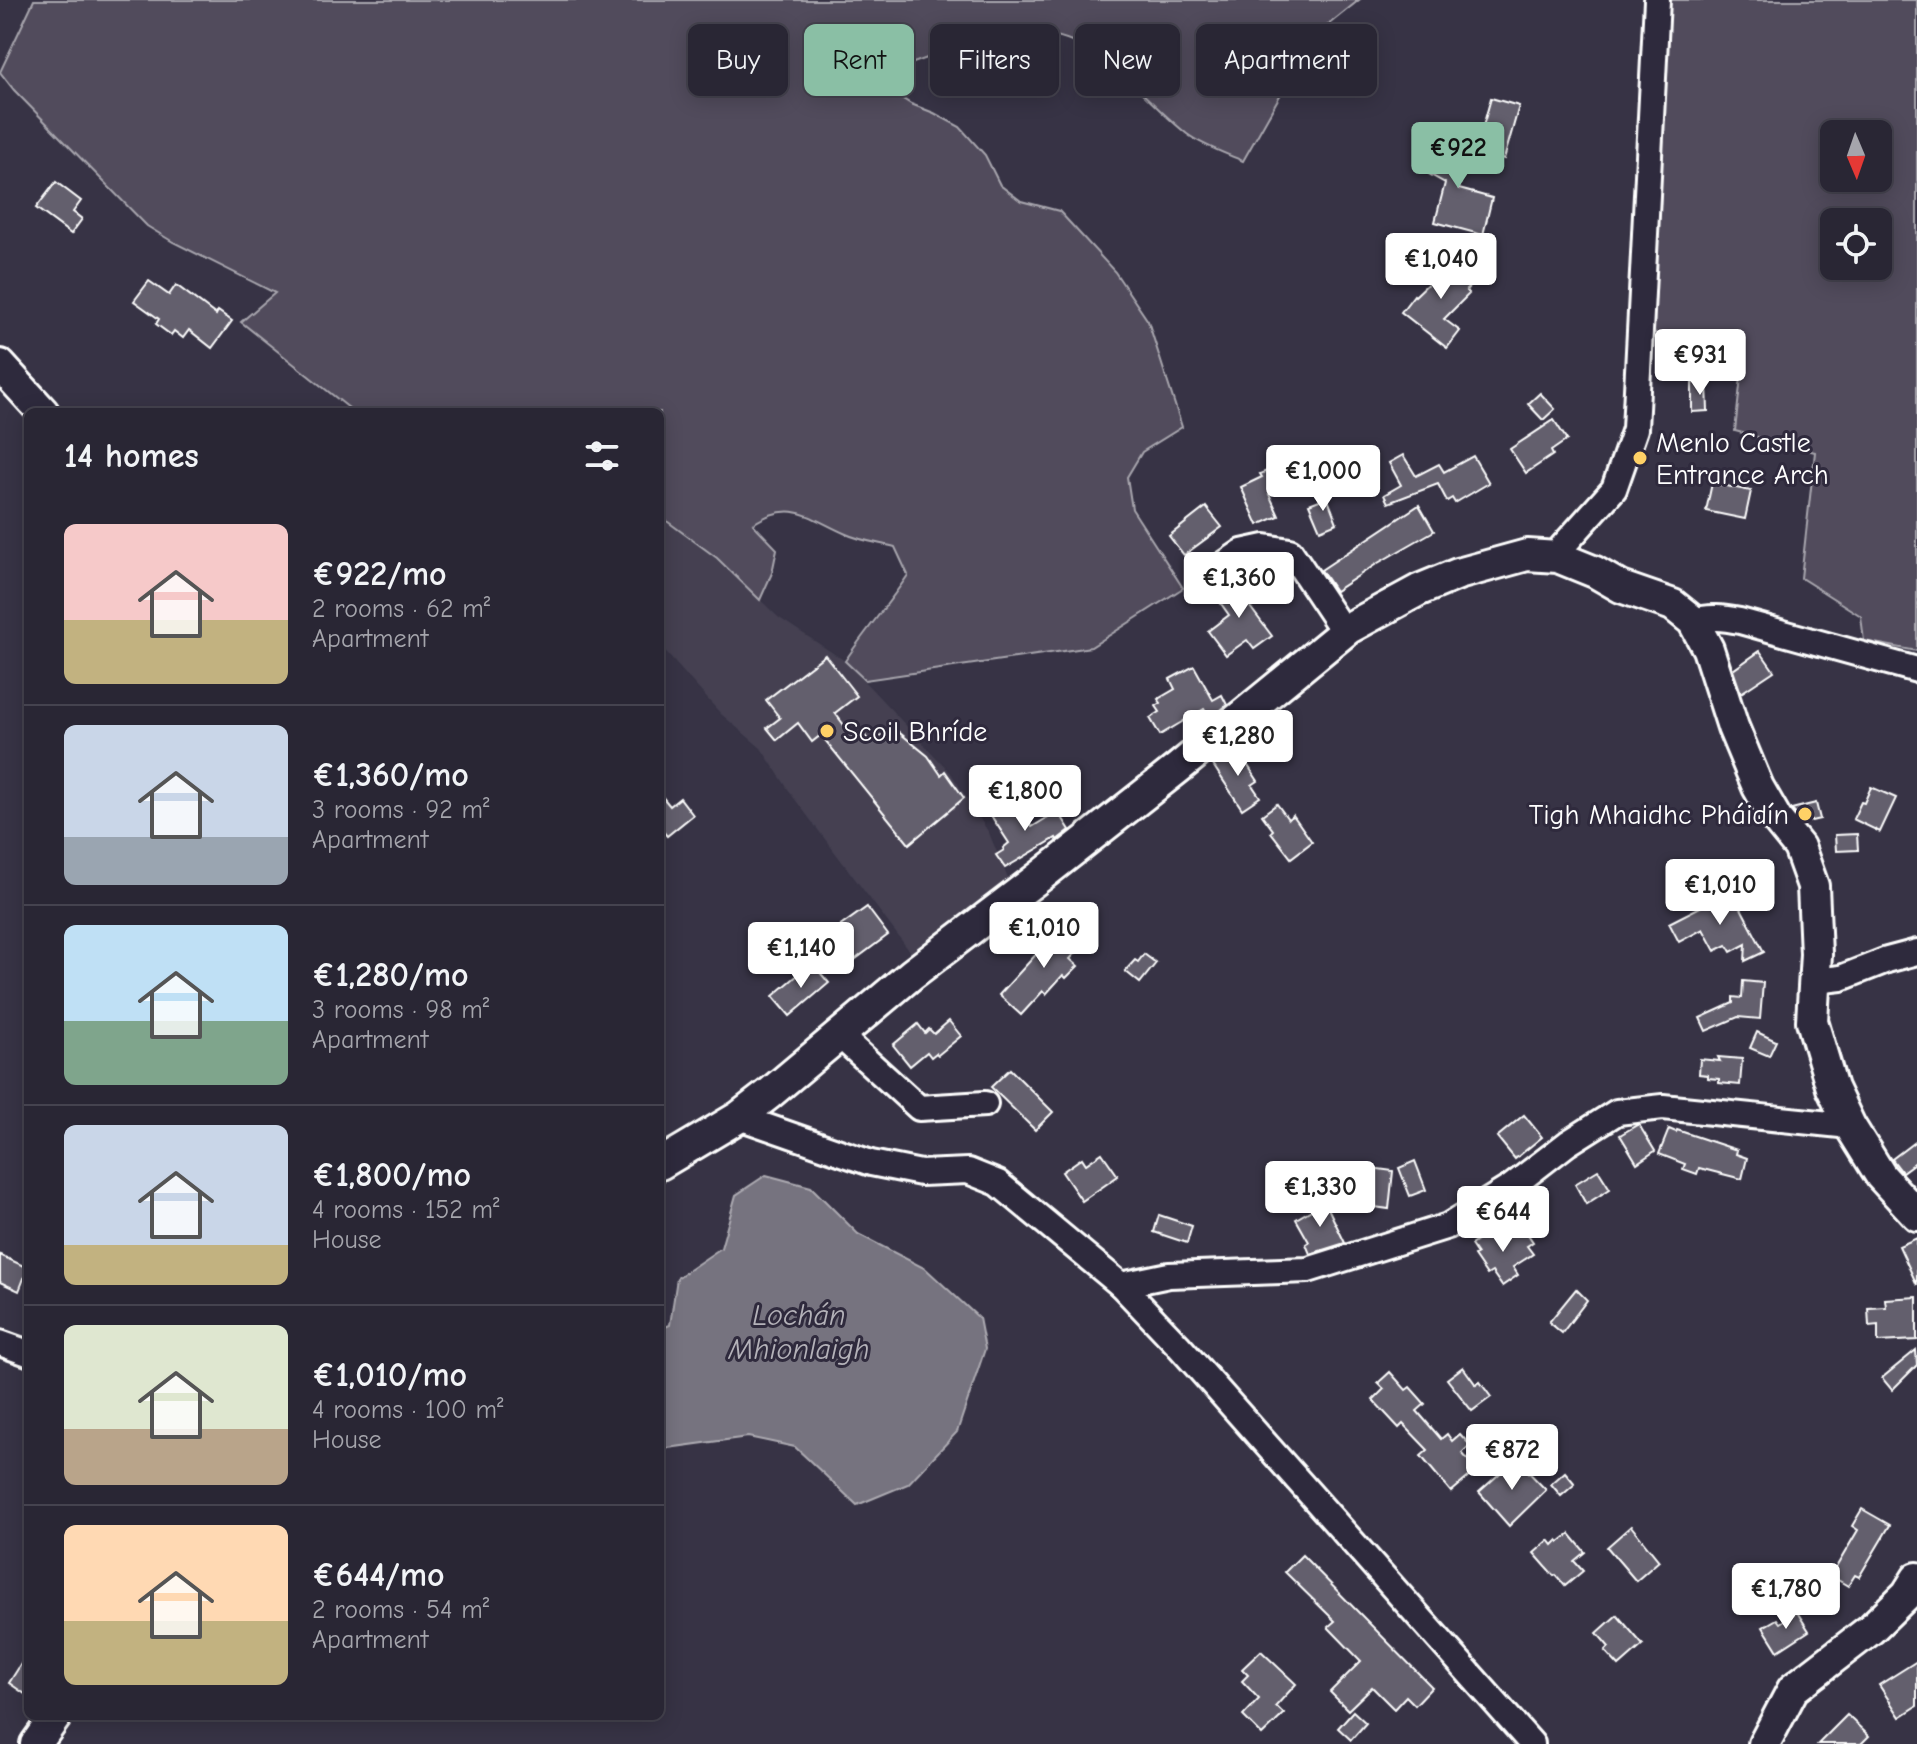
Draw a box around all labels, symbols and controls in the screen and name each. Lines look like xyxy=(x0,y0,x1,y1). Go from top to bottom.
chip: Buy xyxy=(688,24,788,96)
chip: Rent xyxy=(804,24,914,96)
chip: Filters xyxy=(930,24,1059,96)
chip: New xyxy=(1075,24,1180,96)
chip: Apartment xyxy=(1196,24,1377,96)
north arrow xyxy=(1820,120,1892,192)
map controls xyxy=(1820,120,1892,280)
pin: €922 xyxy=(1411,122,1505,190)
text: €922 xyxy=(1429,133,1487,163)
button: locate xyxy=(1820,208,1892,280)
pin: €1,040 xyxy=(1376,233,1506,301)
text: €1,040 xyxy=(1403,244,1479,274)
pin: €931 xyxy=(1653,329,1747,397)
text: €931 xyxy=(1673,340,1727,370)
place label: Menlo Castle Entrance Arch xyxy=(1656,427,1829,491)
icon: filters xyxy=(580,434,624,478)
text: 14 homes xyxy=(64,436,199,476)
pin: €1,000 xyxy=(1258,445,1388,513)
marker: Menlo Castle Entrance Arch xyxy=(1631,449,1649,467)
text: €1,000 xyxy=(1284,456,1362,486)
pin: €1,360 xyxy=(1174,552,1304,620)
text: €922/mo xyxy=(312,554,447,594)
icon: home xyxy=(128,556,224,652)
text: €1,360 xyxy=(1202,563,1276,593)
text: 2 rooms · 62 m² xyxy=(312,594,490,624)
text: Apartment xyxy=(312,624,428,654)
pin: €1,280 xyxy=(1173,710,1303,778)
place label: Scoil Bhríde xyxy=(843,716,987,748)
text: €1,280 xyxy=(1201,721,1275,751)
marker: Scoil Bhríde xyxy=(818,722,836,740)
text: €1,360/mo xyxy=(312,755,469,795)
icon: home xyxy=(128,757,224,853)
pin: €1,800 xyxy=(960,765,1090,833)
text: €1,800 xyxy=(987,776,1063,806)
text: 3 rooms · 92 m² xyxy=(312,795,490,825)
place label: Tigh Mhaidhc Pháidín xyxy=(1529,799,1789,831)
marker: Tigh Mhaidhc Pháidín xyxy=(1796,805,1814,823)
text: Apartment xyxy=(312,825,428,855)
pin: €1,010 xyxy=(1655,859,1785,927)
text: €1,010 xyxy=(1683,870,1757,900)
pin: €1,010 xyxy=(979,902,1109,970)
text: €1,010 xyxy=(1007,913,1081,943)
pin: €1,140 xyxy=(736,922,866,990)
text: €1,140 xyxy=(766,933,836,963)
text: €1,280/mo xyxy=(312,955,469,995)
icon: home xyxy=(128,957,224,1053)
text: 3 rooms · 98 m² xyxy=(312,995,489,1025)
text: Apartment xyxy=(312,1025,428,1055)
text: €1,800/mo xyxy=(312,1155,471,1195)
icon: home xyxy=(128,1157,224,1253)
pin: €1,330 xyxy=(1255,1161,1385,1229)
text: €1,330 xyxy=(1283,1172,1357,1202)
pin: €644 xyxy=(1456,1186,1550,1254)
text: 4 rooms · 152 m² xyxy=(312,1195,500,1225)
text: €644 xyxy=(1475,1197,1531,1227)
text: House xyxy=(312,1225,382,1255)
water label: Lochán Mhionlaigh xyxy=(727,1298,870,1367)
text: €1,010/mo xyxy=(312,1355,467,1395)
icon: home xyxy=(128,1357,224,1453)
text: 4 rooms · 100 m² xyxy=(312,1395,504,1425)
pin: €872 xyxy=(1465,1424,1559,1492)
text: House xyxy=(312,1425,382,1455)
text: €872 xyxy=(1484,1435,1540,1465)
text: €644/mo xyxy=(312,1555,445,1595)
icon: home xyxy=(128,1557,224,1653)
pin: €1,780 xyxy=(1721,1563,1851,1631)
text: €1,780 xyxy=(1750,1574,1822,1604)
text: 2 rooms · 54 m² xyxy=(312,1595,489,1625)
text: Apartment xyxy=(312,1625,428,1655)

